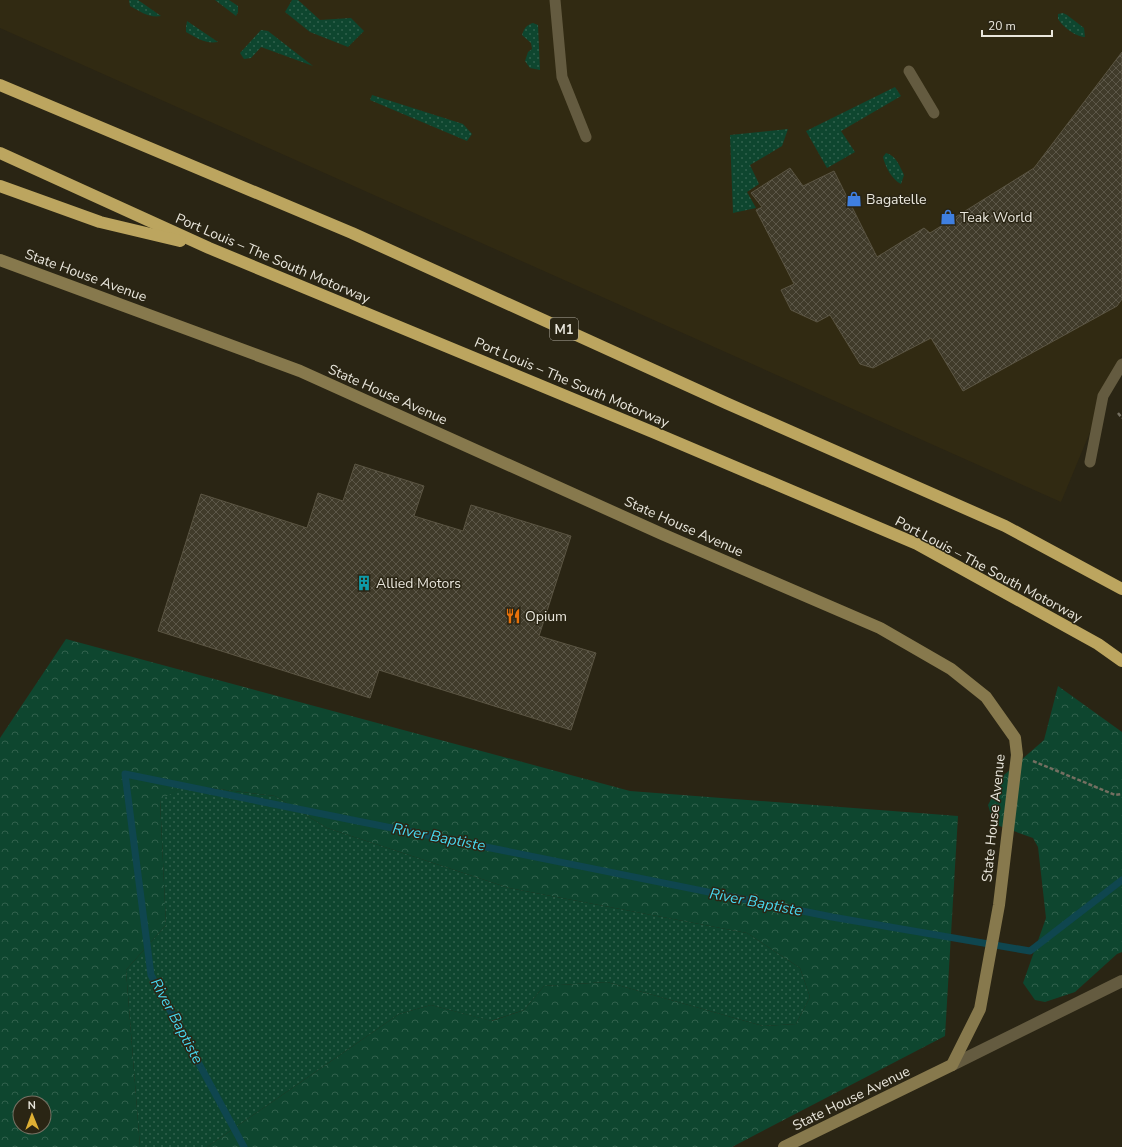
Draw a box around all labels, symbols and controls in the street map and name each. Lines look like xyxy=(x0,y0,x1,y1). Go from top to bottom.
scale bar xyxy=(982,12,1052,38)
text: 20 m xyxy=(988,18,1016,34)
shop icon: Bagatelle xyxy=(845,190,863,208)
place label: Bagatelle xyxy=(866,190,926,209)
shop icon: Teak World xyxy=(939,208,957,226)
place label: Teak World xyxy=(960,208,1032,227)
street label: Port Louis – The South Motorway xyxy=(173,209,374,308)
street label: State House Avenue xyxy=(22,245,149,306)
road number: M1 xyxy=(550,318,578,340)
street label: Port Louis – The South Motorway xyxy=(472,333,673,432)
street label: State House Avenue xyxy=(325,360,450,429)
street label: State House Avenue xyxy=(621,492,746,561)
street label: Port Louis – The South Motorway xyxy=(892,512,1086,627)
building icon: Allied Motors xyxy=(355,574,373,592)
place label: Allied Motors xyxy=(376,574,461,593)
restaurant icon: Opium xyxy=(504,607,522,625)
place label: Opium xyxy=(525,607,567,626)
street label: State House Avenue xyxy=(977,753,1010,883)
water label: River Baptiste xyxy=(391,818,487,856)
water label: River Baptiste xyxy=(708,883,804,921)
water label: River Baptiste xyxy=(146,975,208,1067)
street label: State House Avenue xyxy=(789,1062,913,1135)
north arrow xyxy=(12,1095,52,1135)
text: N xyxy=(28,1098,36,1113)

